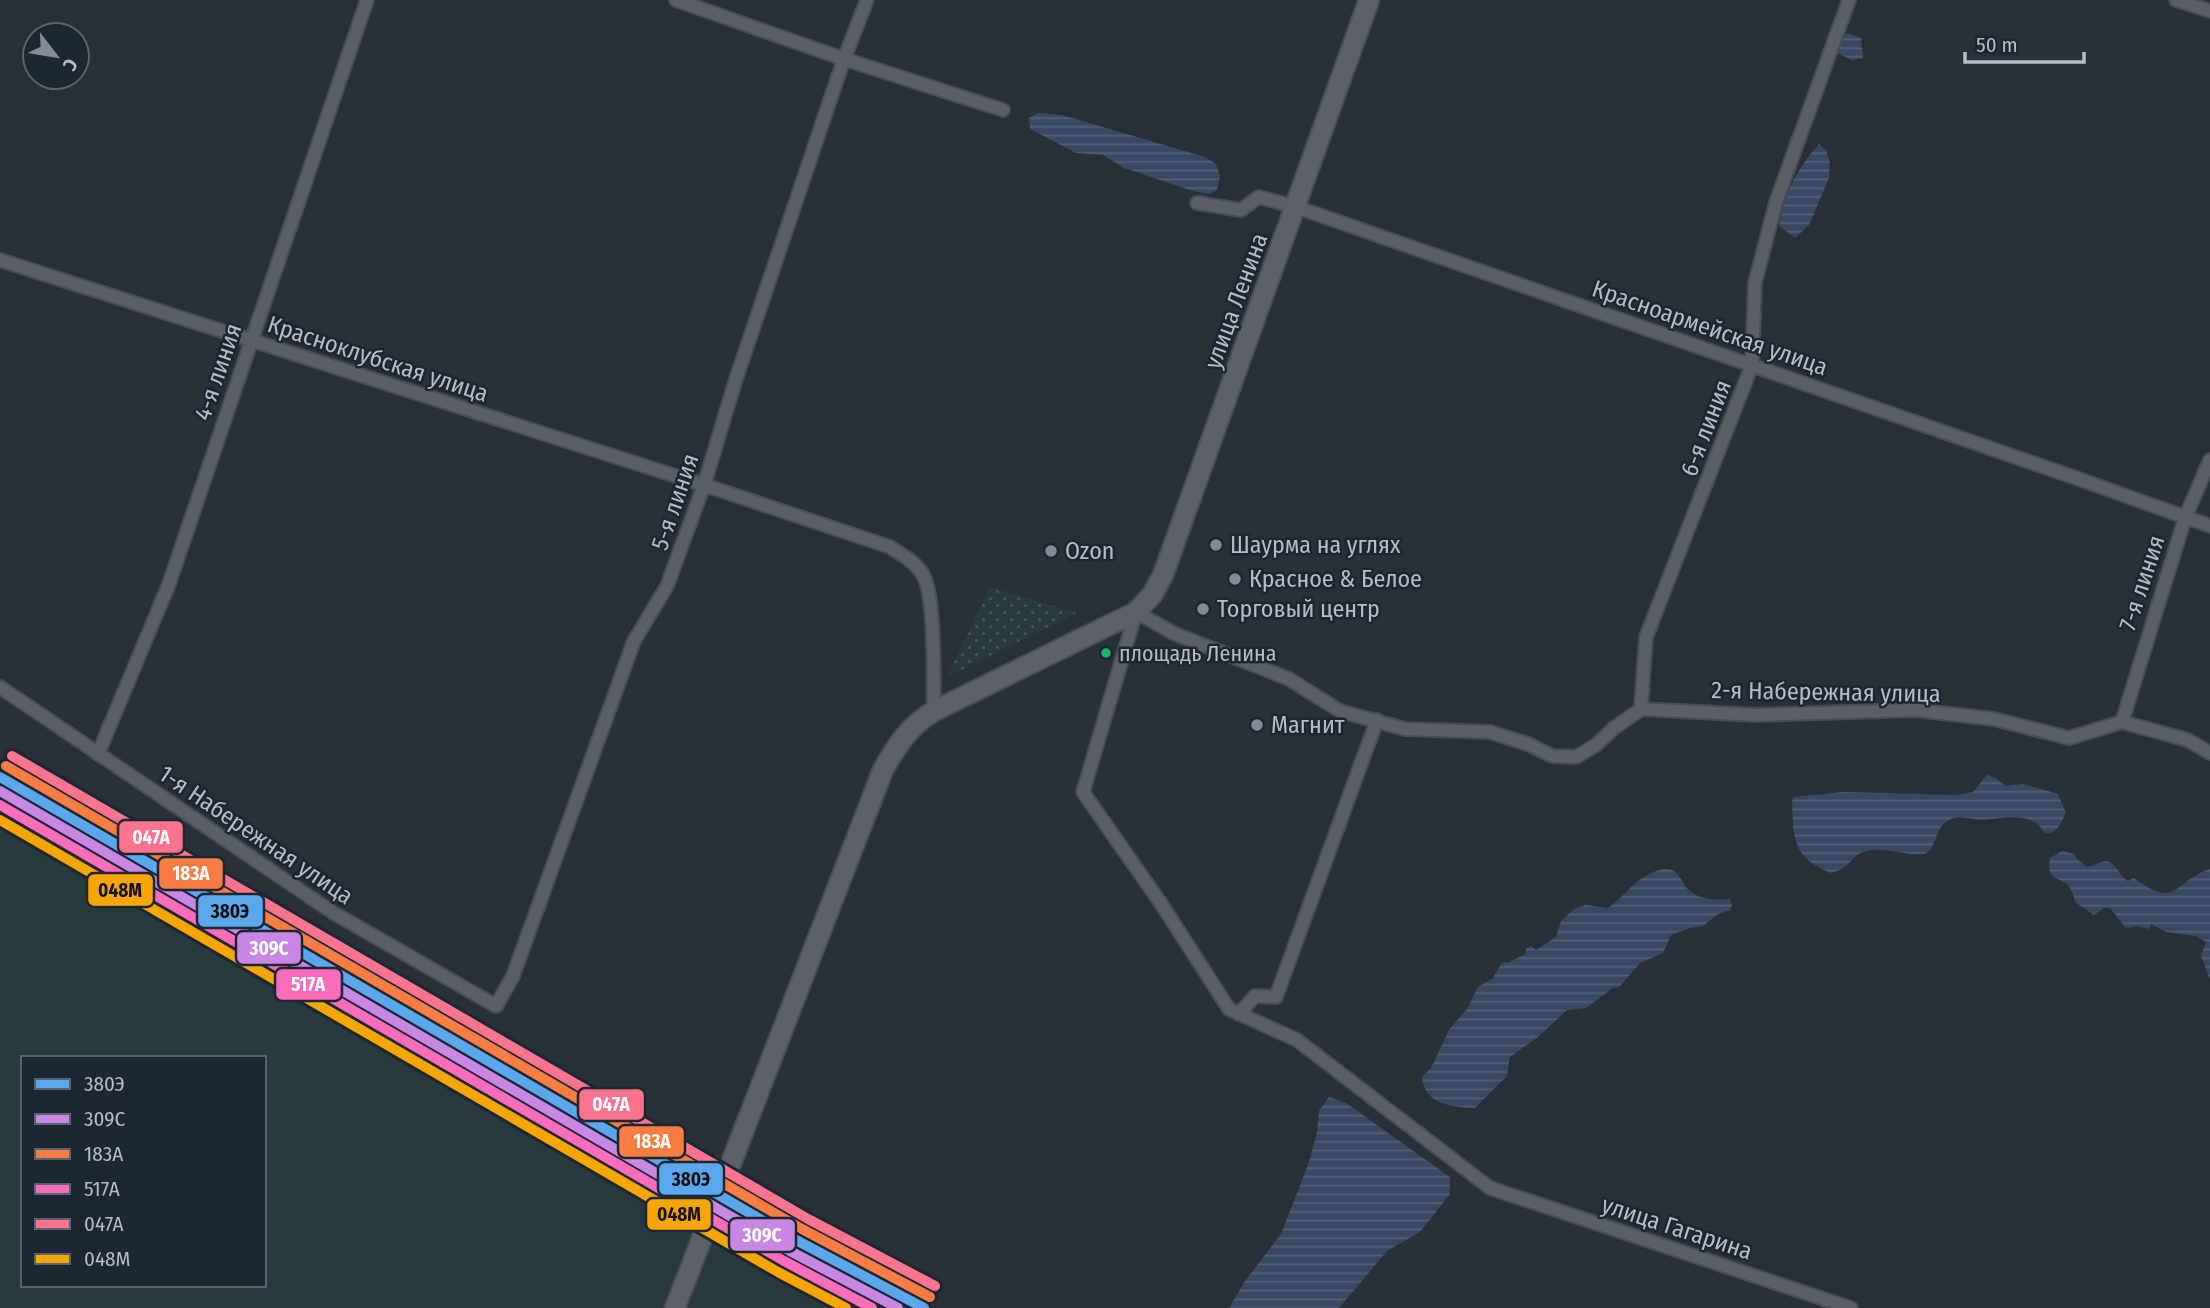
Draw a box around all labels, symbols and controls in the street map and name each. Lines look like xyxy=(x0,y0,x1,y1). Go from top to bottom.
north arrow xyxy=(21,21,91,91)
scale bar xyxy=(1965,21,2084,65)
text: 50 m xyxy=(1976,32,2018,58)
text: С xyxy=(58,54,83,75)
street label: улица Ленина xyxy=(1199,230,1273,372)
street label: Красноармейская улица xyxy=(1589,275,1831,381)
street label: Красноклубская улица xyxy=(264,310,492,408)
street label: 4-я линия xyxy=(188,320,248,424)
street label: 6-я линия xyxy=(1675,376,1737,480)
street label: 5-я линия xyxy=(645,450,705,554)
place label: Шаурма на углях xyxy=(1230,531,1401,559)
street label: 7-я линия xyxy=(2113,532,2171,634)
place label: Ozon xyxy=(1065,537,1114,565)
marker: Шаурма на углях xyxy=(1208,537,1224,553)
marker: Ozon xyxy=(1043,543,1059,559)
place label: Красное & Белое xyxy=(1249,565,1422,593)
marker: Красное & Белое xyxy=(1227,571,1243,587)
place label: Торговый центр xyxy=(1217,595,1380,623)
marker: Торговый центр xyxy=(1195,601,1211,617)
place label: площадь Ленина xyxy=(1119,640,1276,667)
marker: площадь Ленина xyxy=(1099,646,1113,660)
street label: 2-я Набережная улица xyxy=(1711,676,1941,708)
place label: Магнит xyxy=(1271,711,1345,739)
marker: Магнит xyxy=(1249,717,1265,733)
street label: 1-я Набережная улица xyxy=(154,760,358,910)
line badge: 047А xyxy=(118,820,184,854)
text: 047А xyxy=(132,826,170,849)
line badge: 183А xyxy=(158,857,224,890)
text: 183А xyxy=(172,862,210,885)
line badge: 048М xyxy=(87,873,154,907)
text: 048М xyxy=(98,879,142,902)
line badge: 380Э xyxy=(197,894,264,928)
text: 380Э xyxy=(210,900,249,923)
line badge: 309С xyxy=(236,931,302,965)
text: 309С xyxy=(249,937,289,960)
line badge: 517А xyxy=(275,968,342,1001)
text: 517А xyxy=(291,973,326,996)
legend xyxy=(21,1056,266,1287)
text: 380Э xyxy=(84,1071,125,1097)
line badge: 047А xyxy=(578,1088,645,1121)
text: 047А xyxy=(592,1093,630,1116)
text: 309С xyxy=(84,1106,125,1132)
line badge: 183А xyxy=(618,1125,685,1158)
text: 183А xyxy=(633,1130,671,1153)
text: 183А xyxy=(84,1141,123,1167)
line badge: 380Э xyxy=(658,1162,724,1196)
text: 380Э xyxy=(671,1168,710,1191)
text: 517А xyxy=(84,1176,120,1202)
street label: улица Гагарина xyxy=(1598,1190,1756,1266)
line badge: 048М xyxy=(646,1198,712,1231)
text: 048М xyxy=(657,1203,701,1226)
text: 047А xyxy=(84,1211,124,1237)
line badge: 309С xyxy=(729,1218,796,1252)
text: 309С xyxy=(742,1224,782,1247)
text: 048М xyxy=(84,1246,131,1272)

